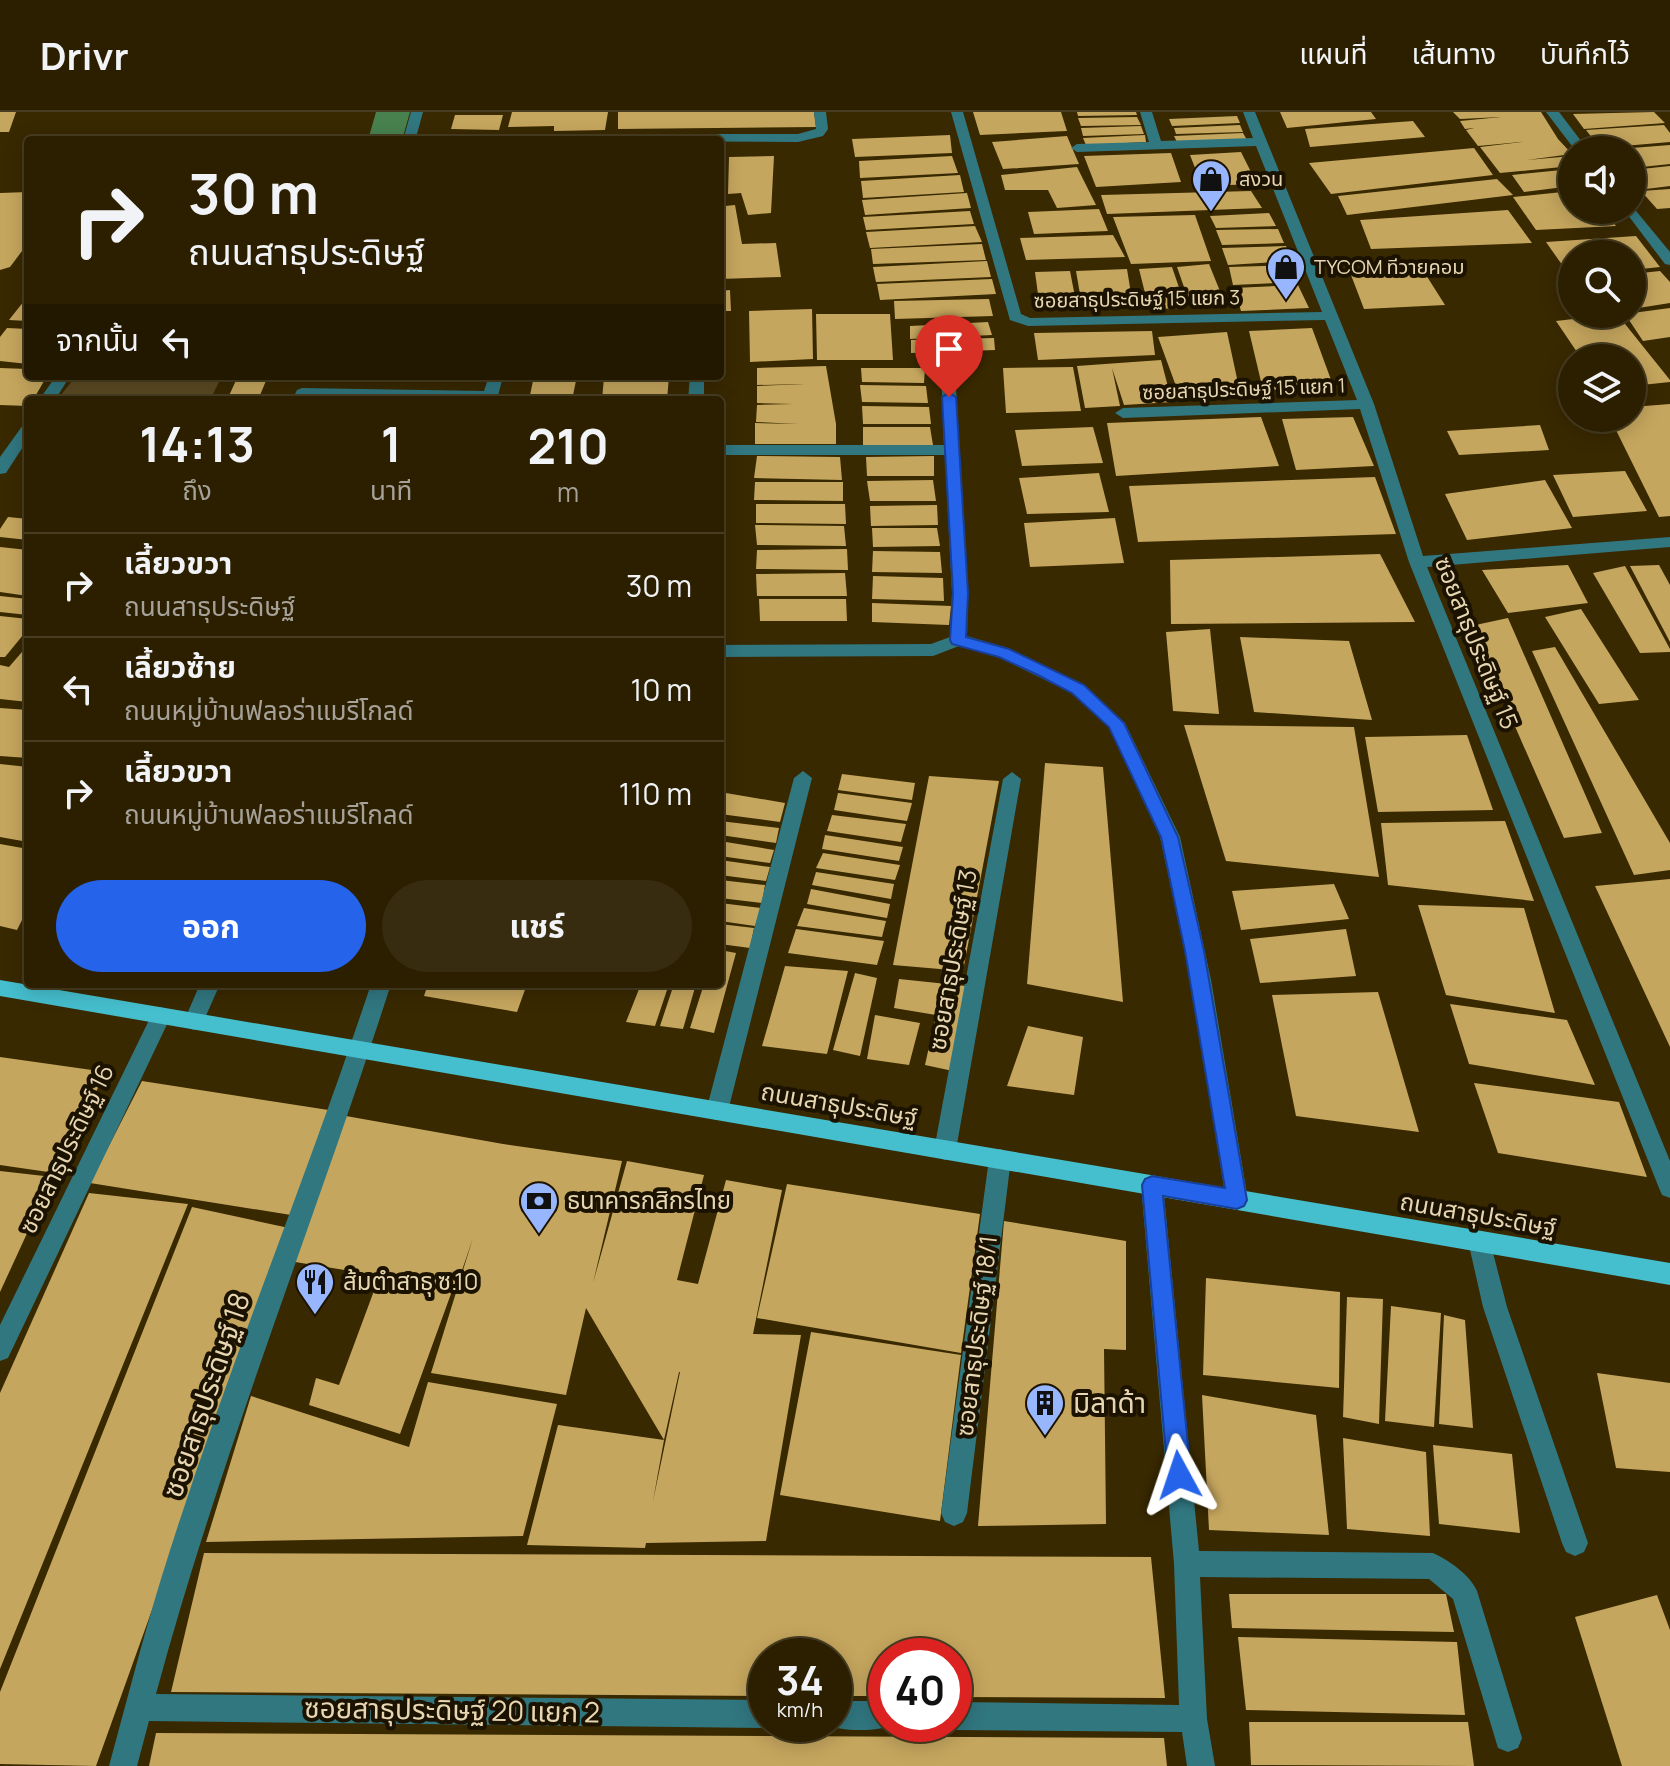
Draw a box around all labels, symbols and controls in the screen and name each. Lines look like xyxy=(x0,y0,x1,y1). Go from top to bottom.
text: Drivr xyxy=(40,29,129,81)
text: แผนที่ xyxy=(1299,34,1367,72)
text: เส้นทาง xyxy=(1411,34,1496,72)
text: บันทึกไว้ xyxy=(1540,34,1630,72)
map controls xyxy=(1558,136,1646,432)
button: sound xyxy=(1558,136,1646,224)
text: 30 m xyxy=(188,154,319,231)
shop icon: สงวน xyxy=(1190,158,1232,213)
place label: สงวน xyxy=(1239,165,1283,192)
icon: right xyxy=(56,168,160,272)
text: ถนนสาธุประดิษฐ์ xyxy=(188,227,425,276)
button: search xyxy=(1558,240,1646,328)
shop icon: TYCOM ทีวายคอม xyxy=(1265,246,1307,301)
place label: TYCOM ทีวายคอม xyxy=(1314,253,1465,280)
street label: ซอยสาธุประดิษฐ์ 15 แยก 3 xyxy=(1033,283,1241,314)
pin xyxy=(915,315,983,397)
text: จากนั้น xyxy=(56,319,139,360)
icon: left xyxy=(155,320,199,364)
icon: arrive xyxy=(927,327,971,371)
button: layers xyxy=(1558,344,1646,432)
street label: ซอยสาธุประดิษฐ์ 15 แยก 1 xyxy=(1142,371,1346,406)
text: 14:13 xyxy=(139,411,255,476)
text: 1 xyxy=(381,411,402,476)
text: 210 xyxy=(528,413,609,478)
text: ถึง xyxy=(182,472,212,508)
text: นาที xyxy=(370,472,412,508)
text: m xyxy=(557,474,579,510)
text: เลี้ยวขวา xyxy=(124,542,232,583)
street label: ซอยสาธุประดิษฐ์ 15 xyxy=(1428,551,1527,734)
icon: right xyxy=(56,563,100,607)
text: 30 m xyxy=(626,565,692,606)
text: ถนนสาธุประดิษฐ์ xyxy=(124,588,295,624)
text: เลี้ยวซ้าย xyxy=(124,646,236,687)
icon: left xyxy=(56,667,100,711)
text: 10 m xyxy=(631,669,692,710)
text: ถนนหมู่บ้านฟลอร่าแมรีโกลด์ xyxy=(124,692,414,728)
text: เลี้ยวขวา xyxy=(124,750,232,791)
icon: right xyxy=(56,771,100,815)
text: 110 m xyxy=(619,773,692,814)
text: ถนนหมู่บ้านฟลอร่าแมรีโกลด์ xyxy=(124,796,414,832)
street label: ซอยสาธุประดิษฐ์ 13 xyxy=(919,867,984,1053)
button: ออก xyxy=(56,880,366,972)
button: แชร์ xyxy=(382,880,692,972)
street label: ซอยสาธุประดิษฐ์ 16 xyxy=(10,1058,121,1239)
street label: ถนนสาธุประดิษฐ์ xyxy=(759,1074,920,1134)
bank icon: ธนาคารกสิกรไทย xyxy=(518,1180,560,1235)
place label: ธนาคารกสิกรไทย xyxy=(567,1183,731,1216)
street label: ถนนสาธุประดิษฐ์ xyxy=(1398,1184,1559,1244)
street label: ซอยสาธุประดิษฐ์ 18/1 xyxy=(947,1233,1004,1438)
restaurant icon: ส้มตำสาธุ ซ.10 xyxy=(294,1261,336,1316)
place label: ส้มตำสาธุ ซ.10 xyxy=(343,1264,478,1297)
street label: ซอยสาธุประดิษฐ์ 18 xyxy=(152,1287,258,1502)
building icon: มิลาด้า xyxy=(1024,1382,1066,1437)
place label: มิลาด้า xyxy=(1073,1383,1146,1421)
position arrow xyxy=(1137,1433,1221,1517)
speed limit sign: 40 xyxy=(868,1638,972,1742)
text: 34 xyxy=(776,1652,824,1707)
street label: ซอยสาธุประดิษฐ์ 20 แยก 2 xyxy=(304,1687,600,1731)
text: km/h xyxy=(777,1696,823,1723)

